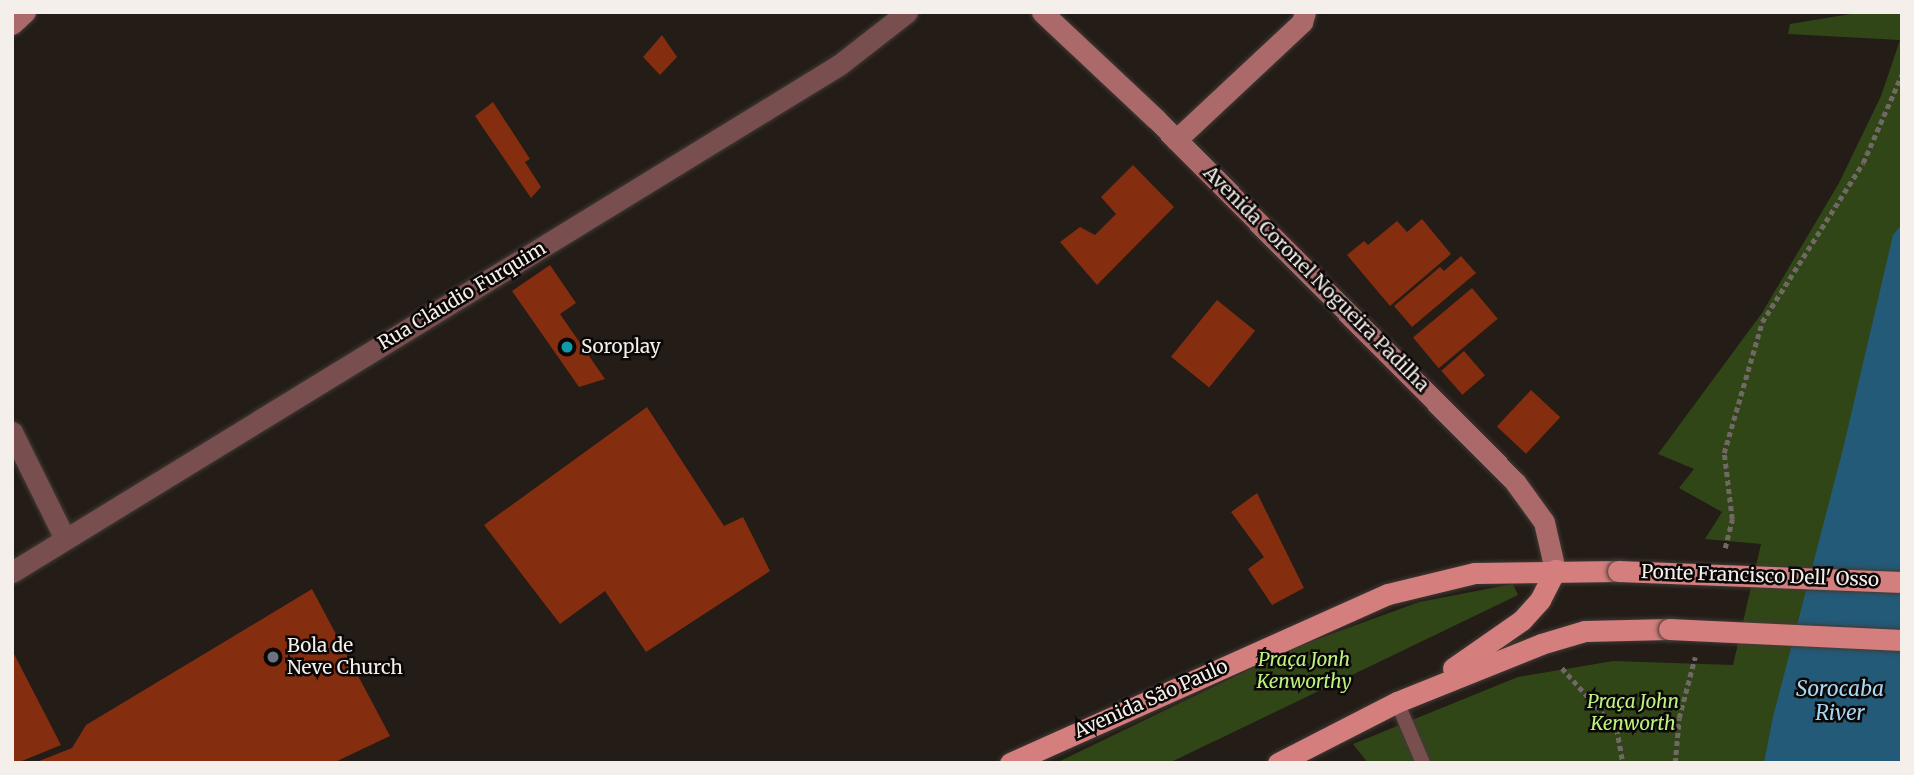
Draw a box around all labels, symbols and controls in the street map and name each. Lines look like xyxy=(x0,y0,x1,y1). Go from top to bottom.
street label: Avenida Coronel Nogueira Padilha xyxy=(1198,161,1434,397)
street label: Rua Cláudio Furquim xyxy=(374,237,550,355)
place label: Soroplay xyxy=(581,336,661,358)
marker: Soroplay xyxy=(559,339,575,355)
street label: Ponte Francisco Dell' Osso xyxy=(1640,560,1880,592)
place label: Bola de Neve Church xyxy=(287,635,403,679)
marker: Bola de Neve Church xyxy=(265,649,281,665)
park label: Praça Jonh Kenworthy xyxy=(1256,649,1352,693)
street label: Avenida São Paulo xyxy=(1071,655,1231,743)
water label: Sorocaba River xyxy=(1796,676,1884,726)
park label: Praça John Kenworth xyxy=(1587,691,1679,735)

